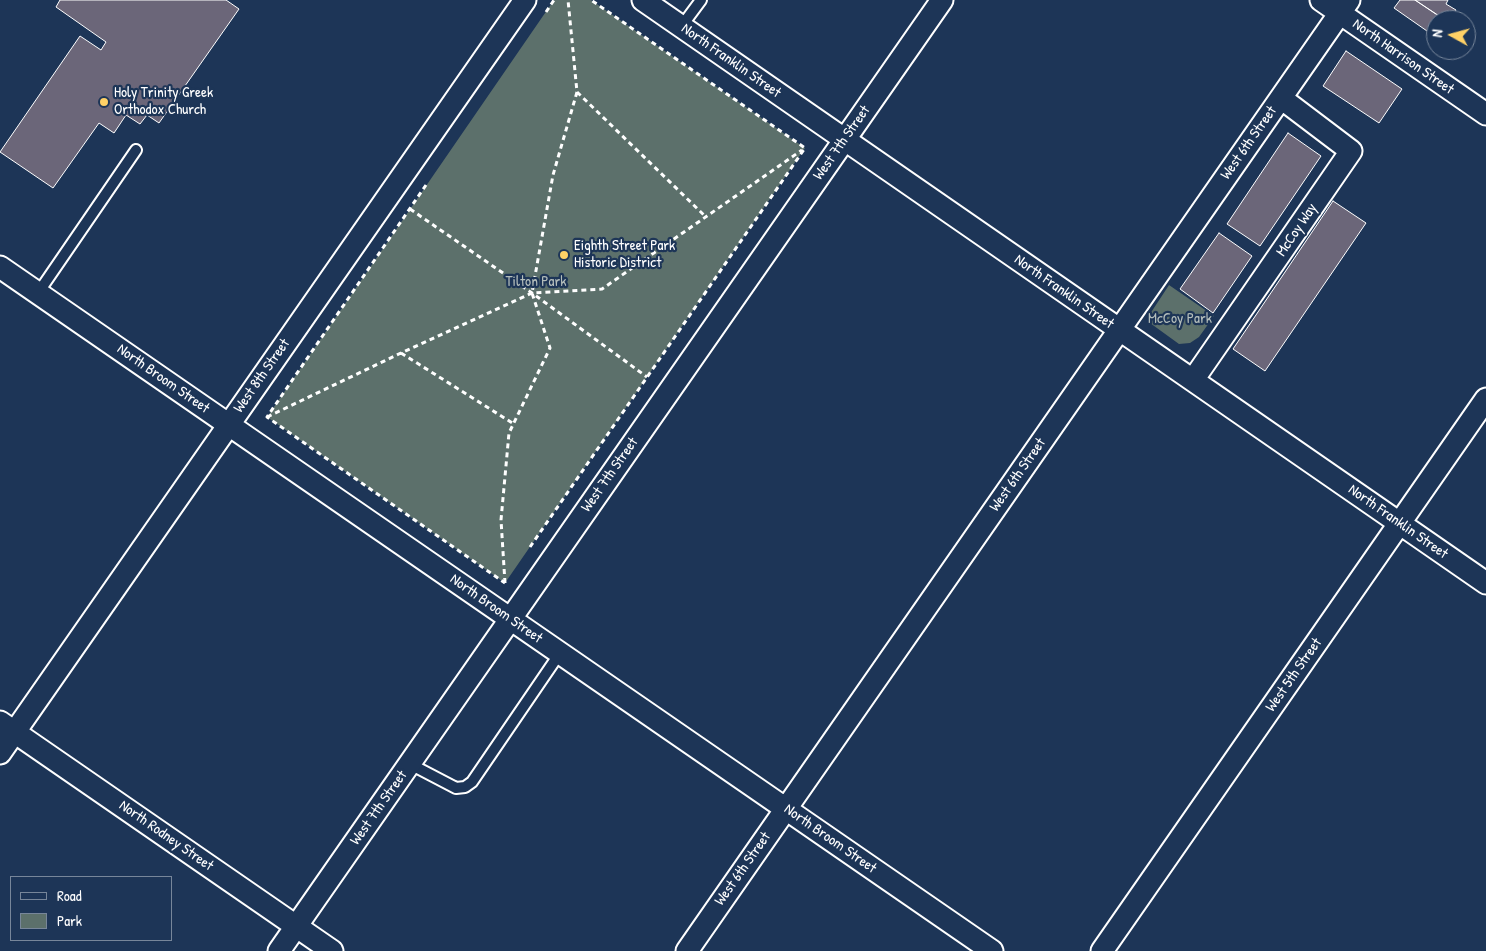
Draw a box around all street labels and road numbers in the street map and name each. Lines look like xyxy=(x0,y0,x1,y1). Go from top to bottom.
street label: North Harrison Street xyxy=(1349,15,1457,99)
street label: North Franklin Street xyxy=(678,20,784,102)
street label: West 7th Street xyxy=(810,102,874,184)
street label: West 6th Street xyxy=(1217,103,1281,183)
street label: McCoy Way xyxy=(1273,200,1321,260)
street label: North Franklin Street xyxy=(1011,251,1117,333)
street label: West 8th Street xyxy=(230,336,294,416)
street label: North Broom Street xyxy=(113,340,213,418)
street label: West 7th Street xyxy=(578,434,642,516)
street label: West 6th Street xyxy=(986,435,1050,515)
street label: North Franklin Street xyxy=(1345,481,1451,563)
street label: North Broom Street xyxy=(446,570,546,648)
street label: West 5th Street xyxy=(1262,635,1326,715)
street label: West 7th Street xyxy=(347,767,411,849)
street label: North Rodney Street xyxy=(115,797,217,875)
street label: North Broom Street xyxy=(780,800,880,878)
street label: West 6th Street xyxy=(711,829,775,909)

